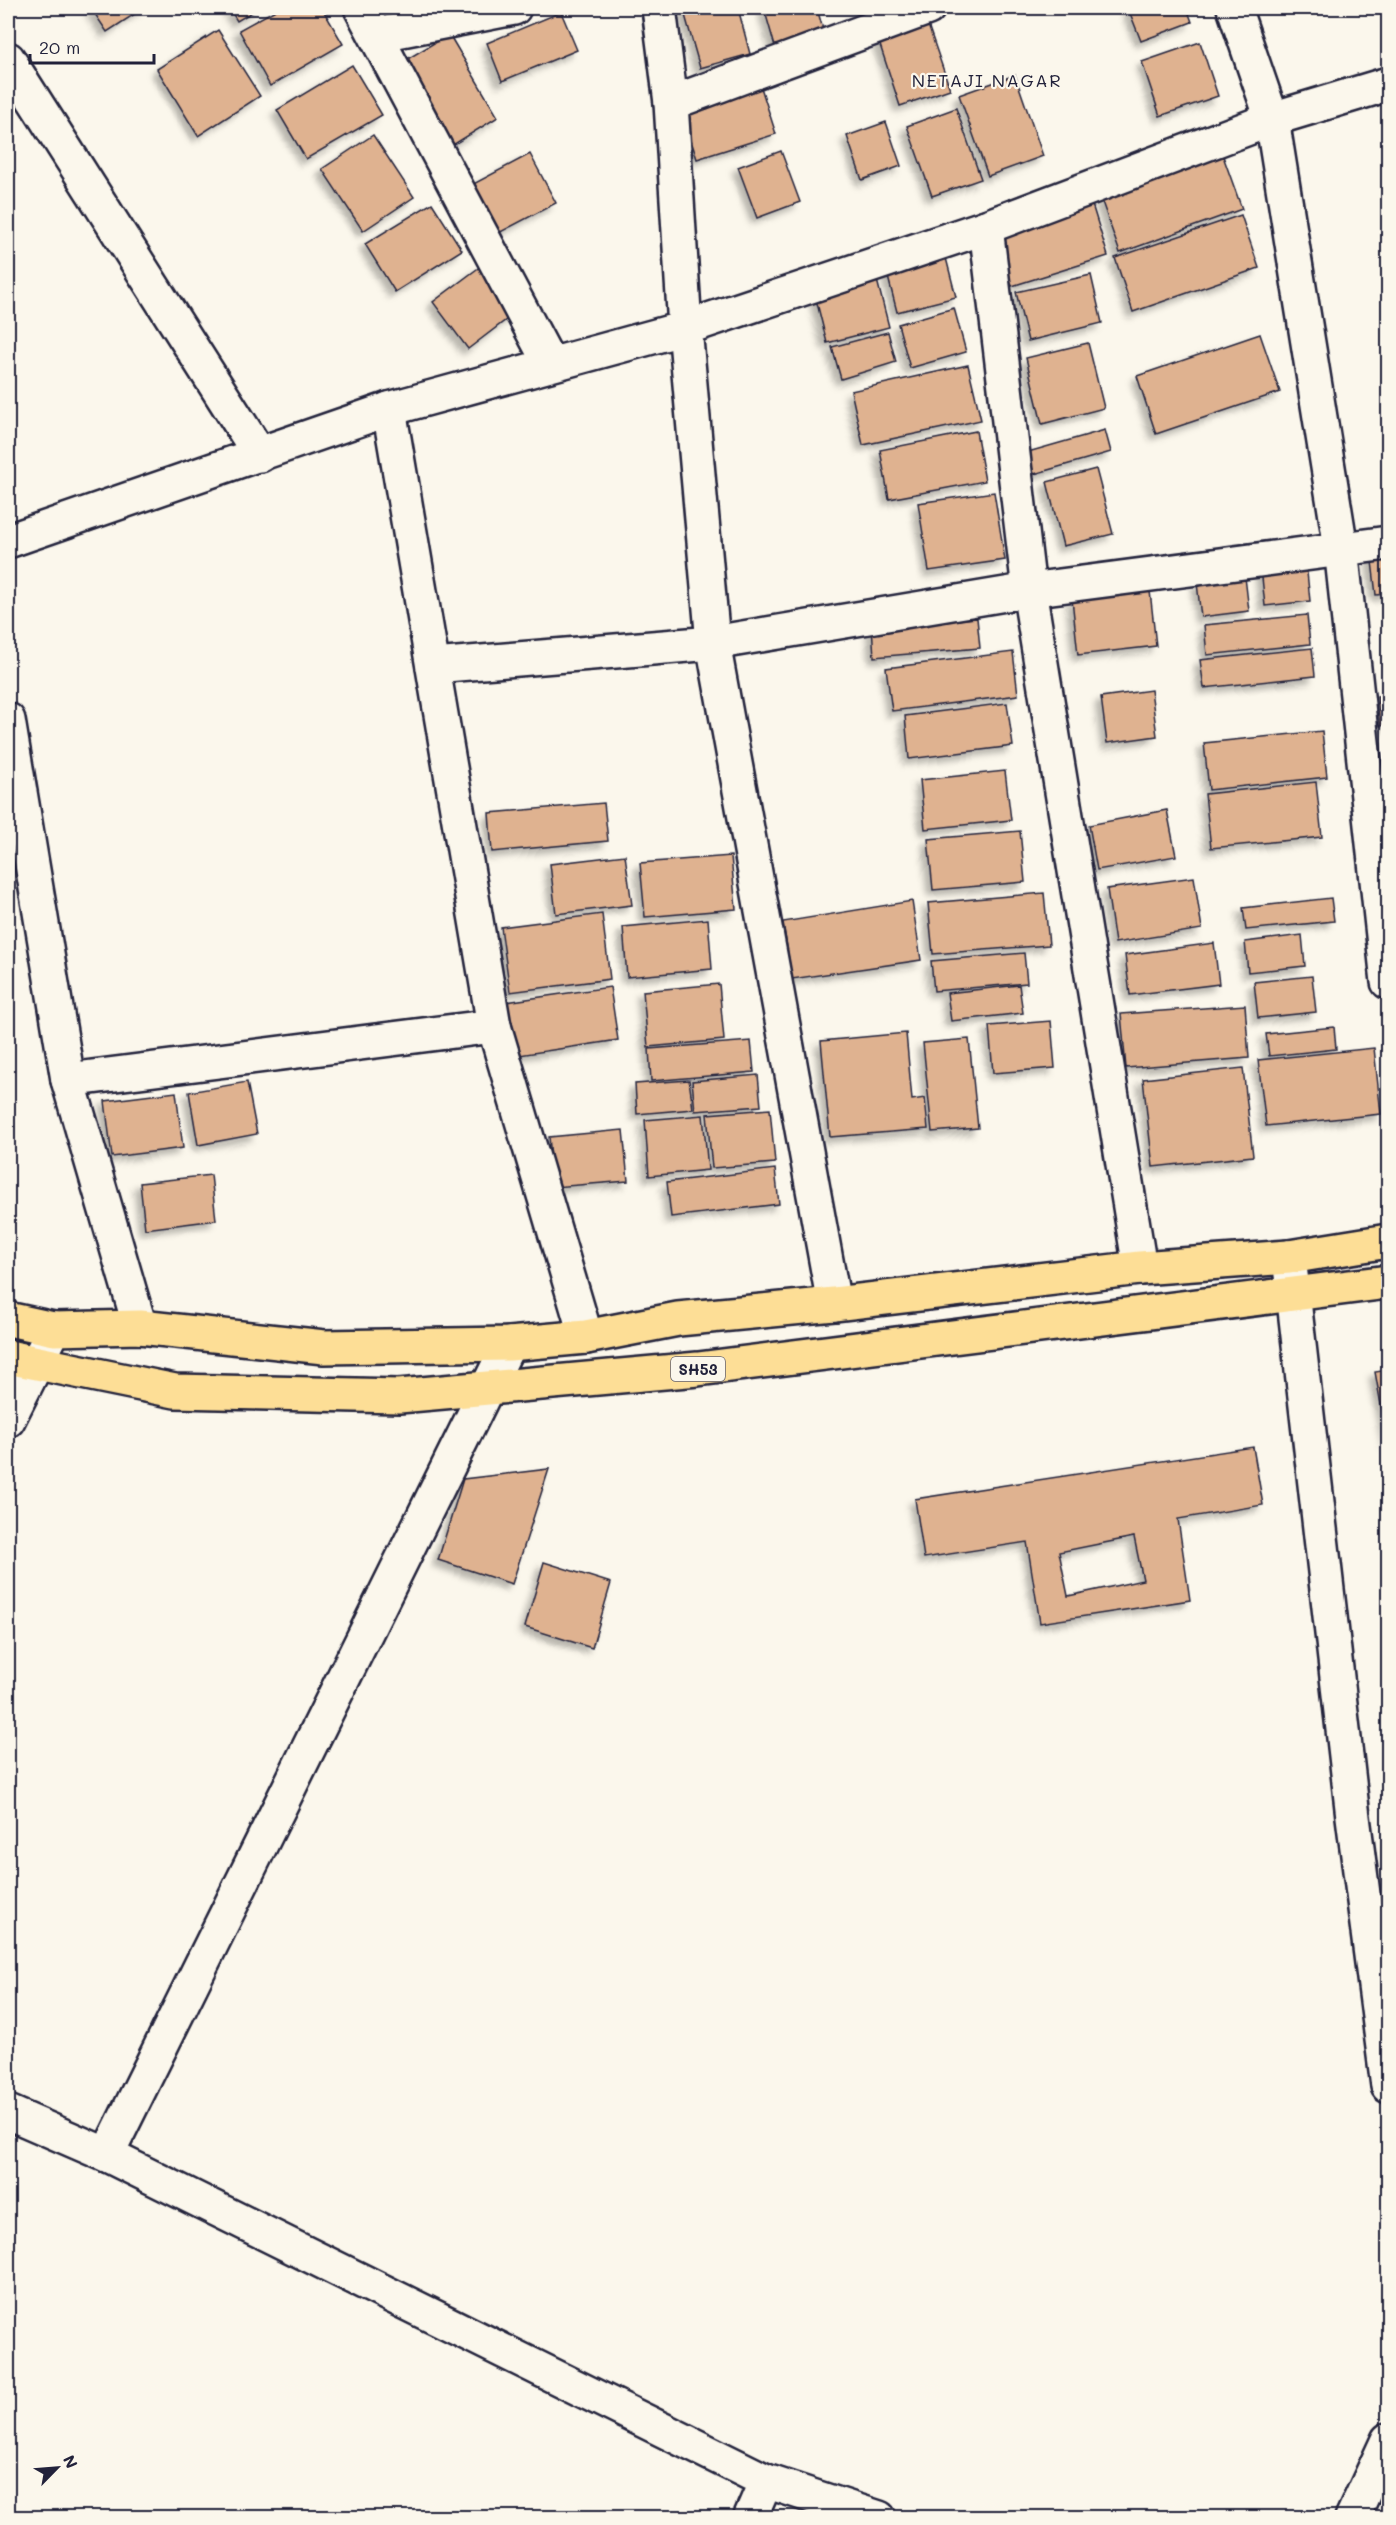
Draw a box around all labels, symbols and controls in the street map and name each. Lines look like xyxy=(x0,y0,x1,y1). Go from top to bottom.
scale bar xyxy=(30,27,154,65)
text: 20 m xyxy=(39,35,80,59)
district label: NETAJI NAGAR xyxy=(912,68,1062,92)
road number: SH53 xyxy=(671,1357,725,1381)
north arrow xyxy=(27,2438,87,2498)
text: N xyxy=(59,2452,83,2471)

